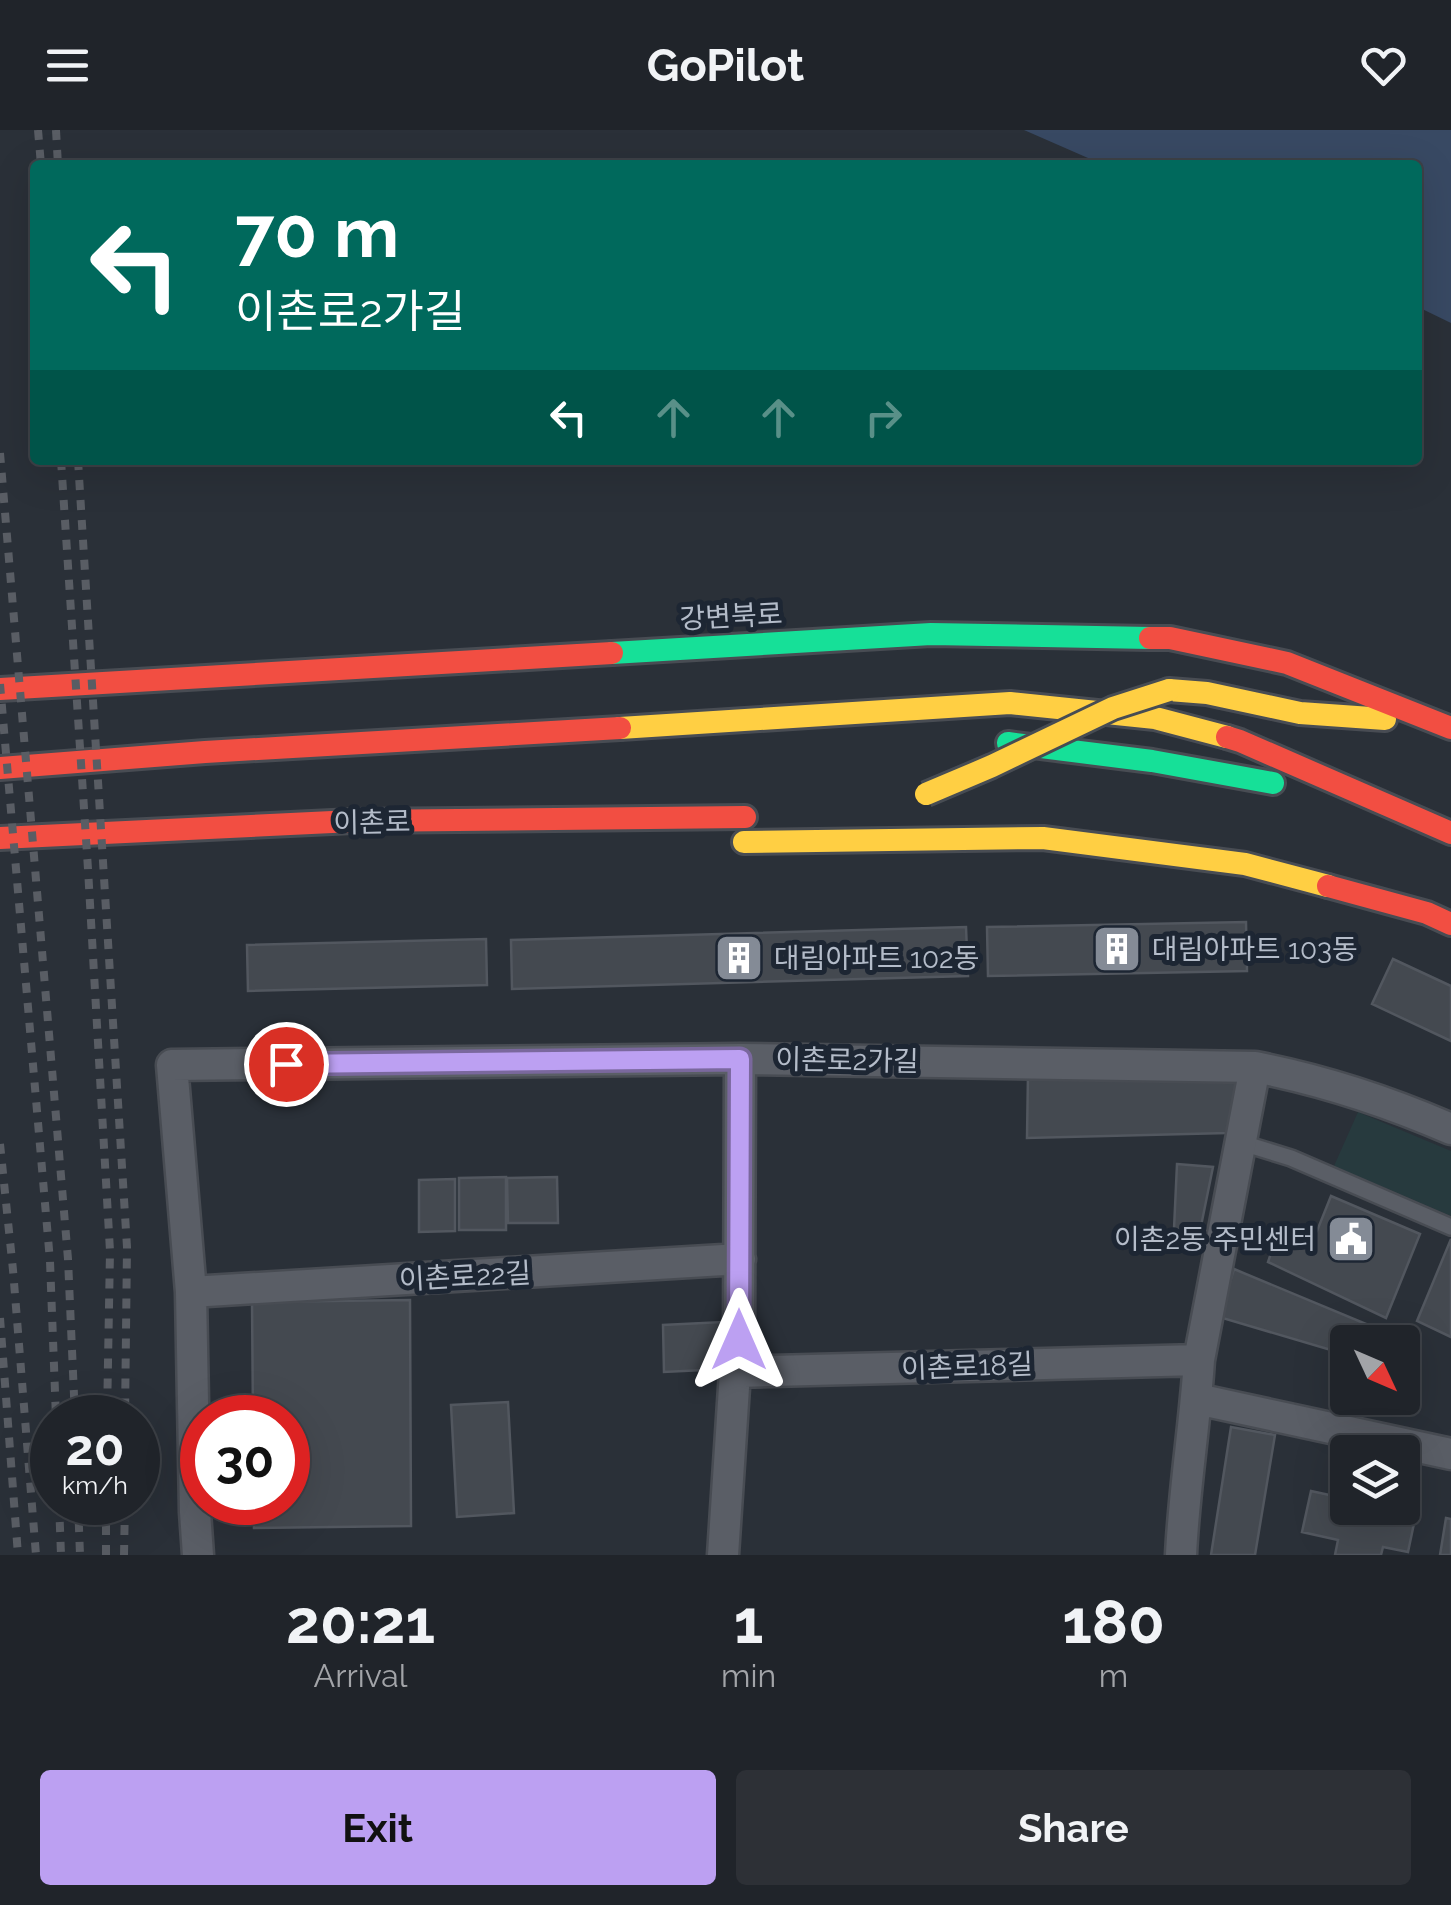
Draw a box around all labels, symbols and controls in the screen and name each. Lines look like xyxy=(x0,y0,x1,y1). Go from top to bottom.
icon: menu xyxy=(40,38,95,93)
icon: heart xyxy=(1356,38,1411,93)
text: GoPilot xyxy=(647,39,804,92)
text: 70 m xyxy=(235,191,399,273)
icon: left xyxy=(70,200,200,330)
text: 이촌로2가길 xyxy=(235,285,465,338)
icon: left xyxy=(541,390,596,445)
icon: ahead xyxy=(646,390,701,445)
icon: ahead xyxy=(751,390,806,445)
icon: right xyxy=(856,390,911,445)
street label: 강변북로 xyxy=(679,597,783,636)
street label: 이촌로 xyxy=(333,805,411,840)
building icon: 대림아파트 103동 xyxy=(1091,923,1143,975)
building icon: 대림아파트 102동 xyxy=(713,932,765,984)
place label: 대림아파트 103동 xyxy=(1152,933,1358,966)
place label: 대림아파트 102동 xyxy=(774,942,979,975)
pin xyxy=(244,1022,329,1107)
icon: arrive xyxy=(259,1037,314,1092)
street label: 이촌로2가길 xyxy=(775,1043,919,1078)
public building icon: 이촌2동 주민센터 xyxy=(1325,1213,1377,1265)
place label: 이촌2동 주민센터 xyxy=(1114,1223,1316,1256)
street label: 이촌로22길 xyxy=(398,1257,532,1296)
position arrow xyxy=(687,1288,791,1392)
north arrow xyxy=(1330,1325,1420,1415)
map controls xyxy=(1330,1325,1420,1525)
street label: 이촌로18길 xyxy=(901,1348,1033,1385)
speed limit sign: 30 xyxy=(180,1395,310,1525)
text: 20 xyxy=(66,1418,124,1477)
button: layers xyxy=(1330,1435,1420,1525)
text: km/h xyxy=(62,1470,128,1500)
text: 20:21 xyxy=(286,1587,435,1657)
text: 1 xyxy=(734,1587,763,1657)
text: 180 xyxy=(1062,1587,1165,1657)
text: Arrival xyxy=(314,1657,407,1694)
text: min xyxy=(721,1657,776,1694)
text: m xyxy=(1099,1657,1128,1694)
button: Exit xyxy=(40,1770,716,1885)
button: Share xyxy=(736,1770,1411,1885)

